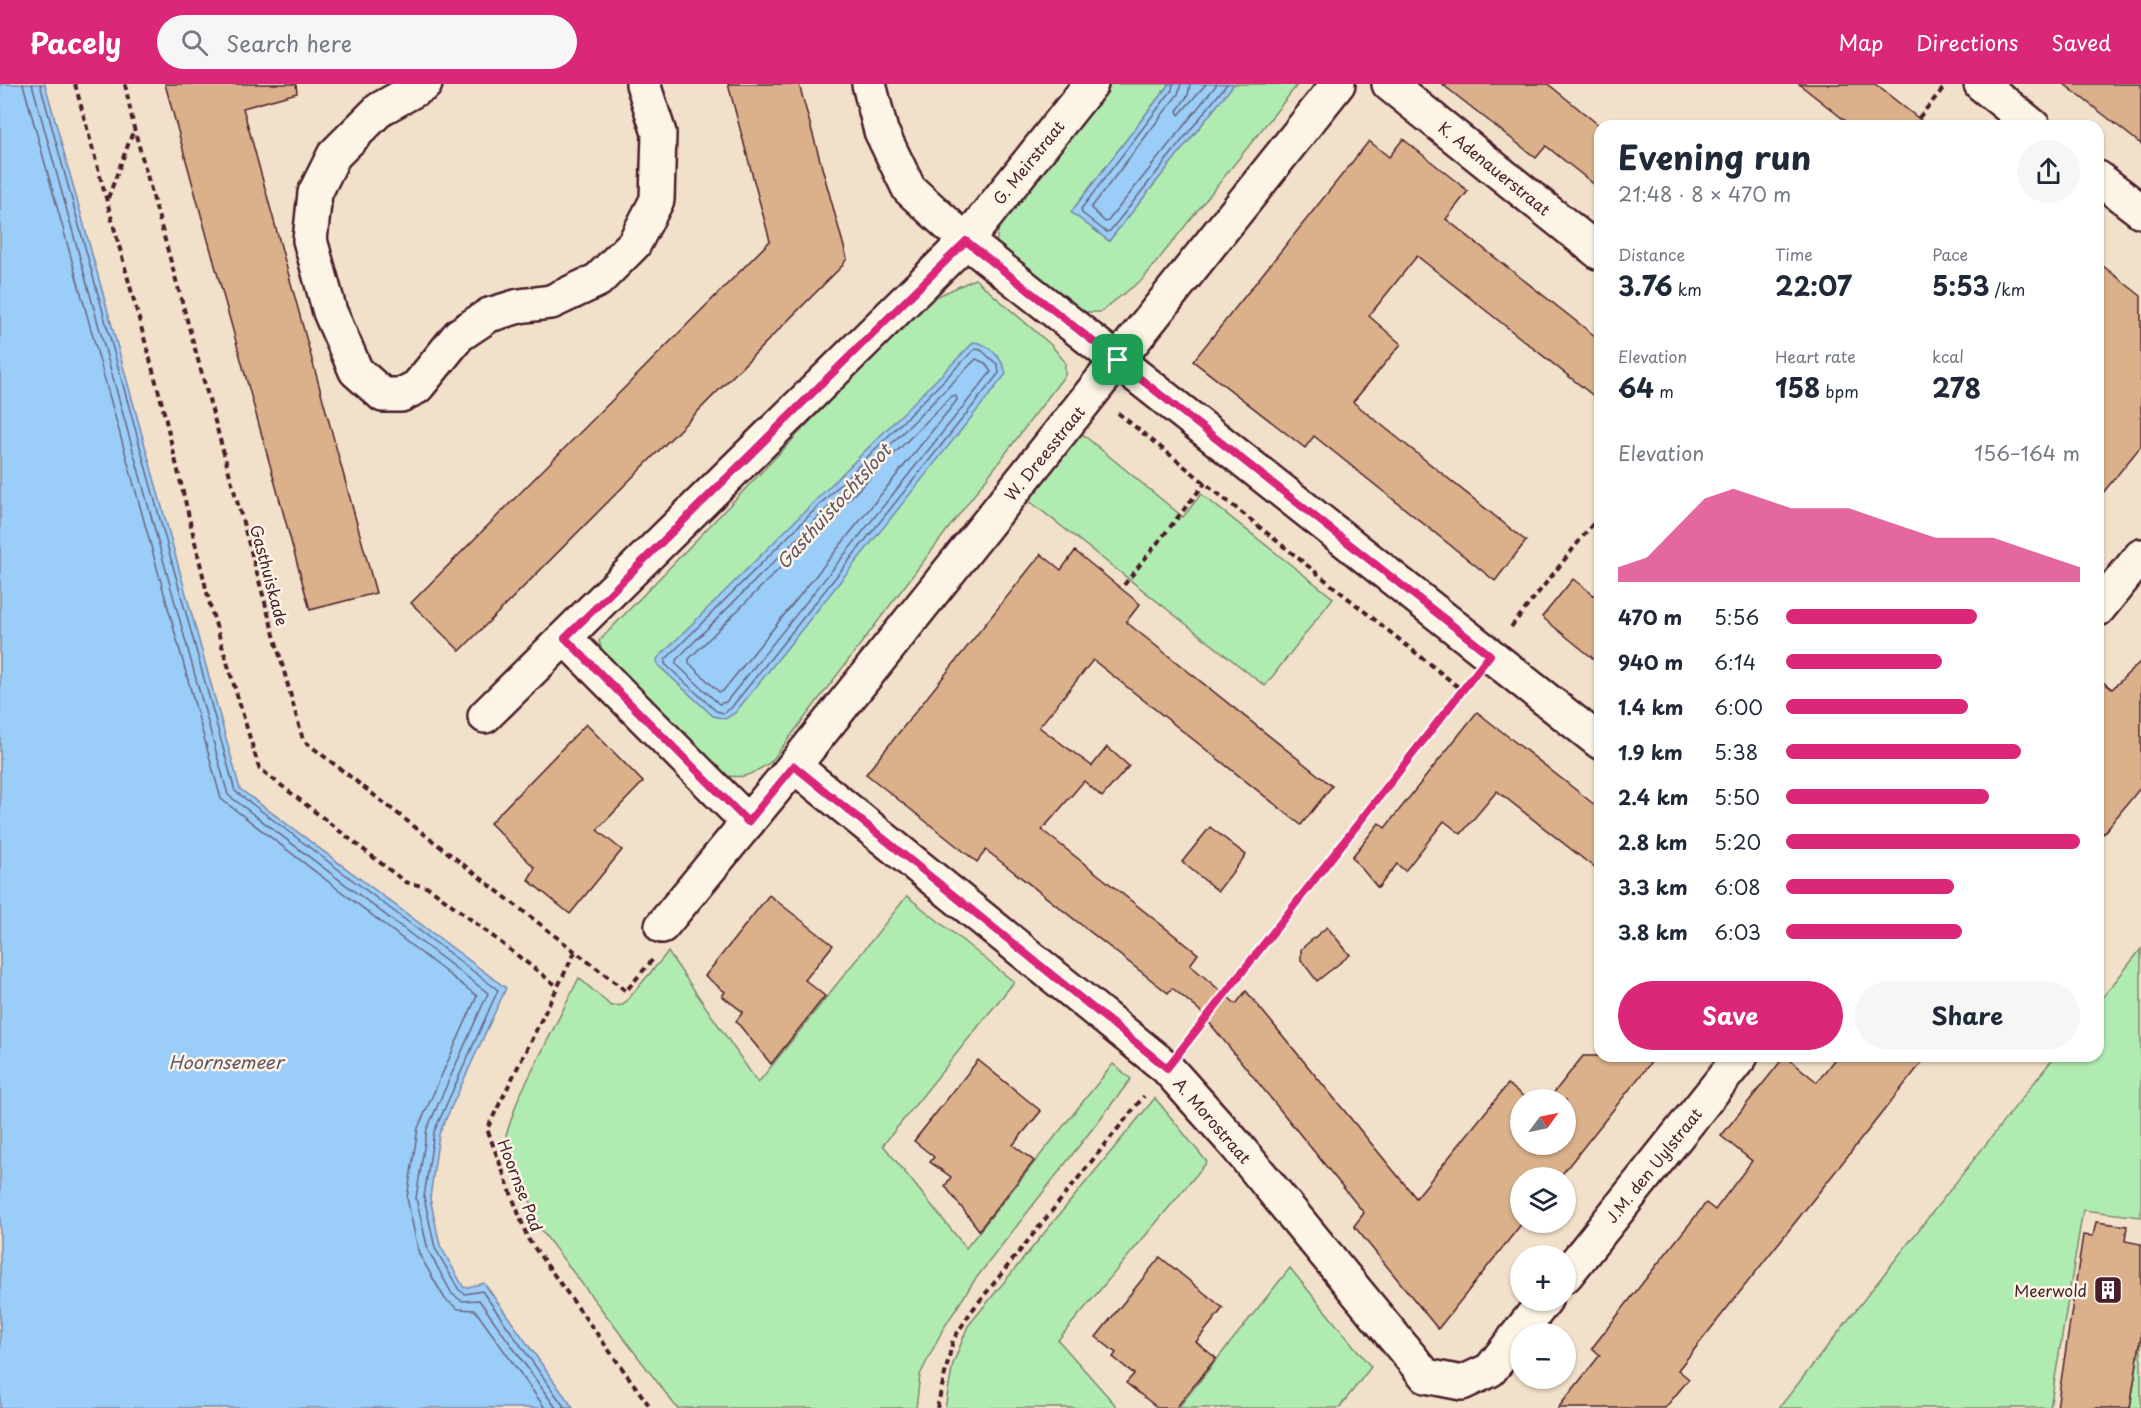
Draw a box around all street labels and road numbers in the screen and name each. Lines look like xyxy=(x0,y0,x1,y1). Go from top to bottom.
street label: G. Meirstraat xyxy=(986,114,1070,209)
street label: K. Adenauerstraat xyxy=(1434,115,1556,221)
street label: W. Dreesstraat xyxy=(998,400,1090,506)
street label: Gasthuiskade xyxy=(245,522,295,628)
street label: A. Morostraat xyxy=(1169,1072,1258,1169)
street label: J.M. den Uylstraat xyxy=(1599,1102,1707,1228)
street label: Hoornse Pad xyxy=(492,1135,550,1235)

